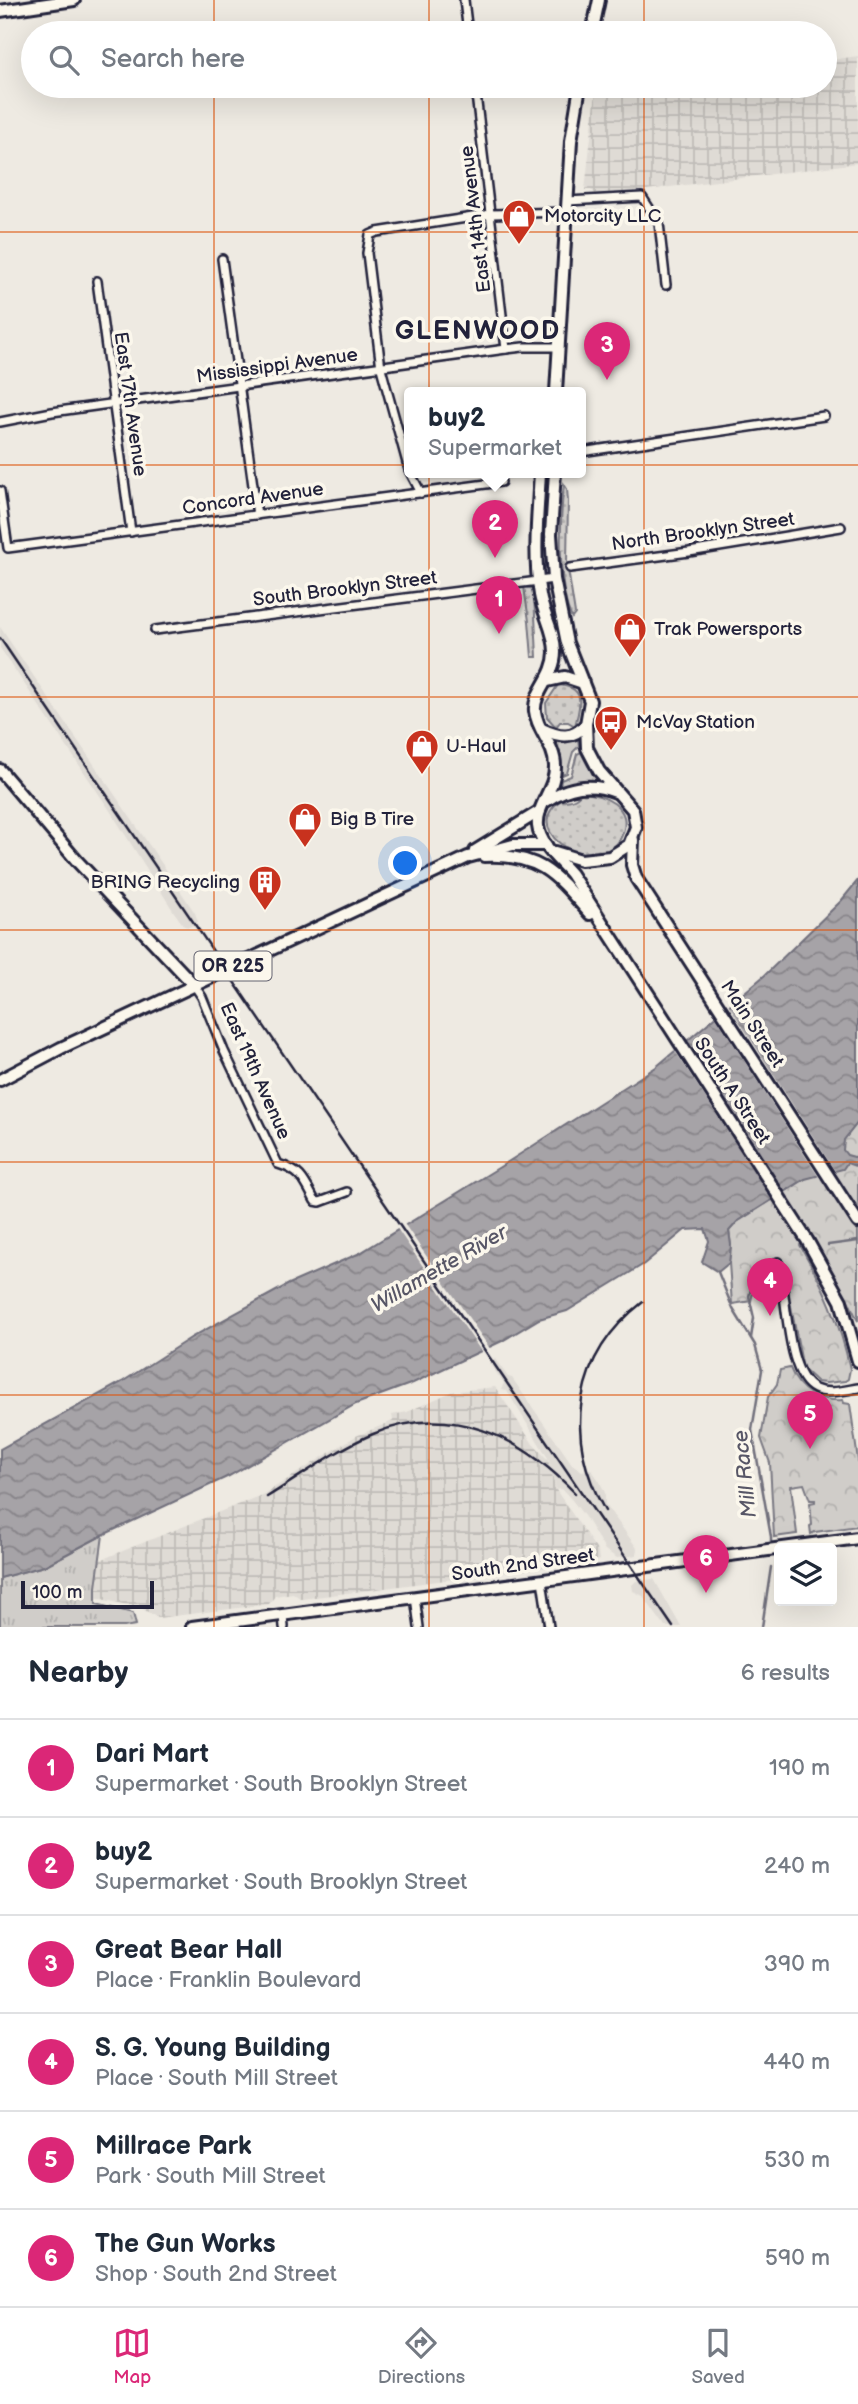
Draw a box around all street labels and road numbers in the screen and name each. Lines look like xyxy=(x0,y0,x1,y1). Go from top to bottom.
street label: East 14th Avenue xyxy=(456,144,496,294)
street label: East 17th Avenue xyxy=(108,330,152,478)
street label: Mississippi Avenue xyxy=(195,343,359,389)
street label: Concord Avenue xyxy=(181,478,325,520)
street label: North Brooklyn Street xyxy=(610,508,796,556)
street label: South Brooklyn Street xyxy=(252,566,438,612)
road number: OR 225 xyxy=(194,951,272,981)
street label: Main Street xyxy=(715,976,789,1072)
street label: East 19th Avenue xyxy=(215,999,295,1143)
street label: South A Street xyxy=(689,1033,775,1149)
street label: South 2nd Street xyxy=(450,1544,596,1586)

